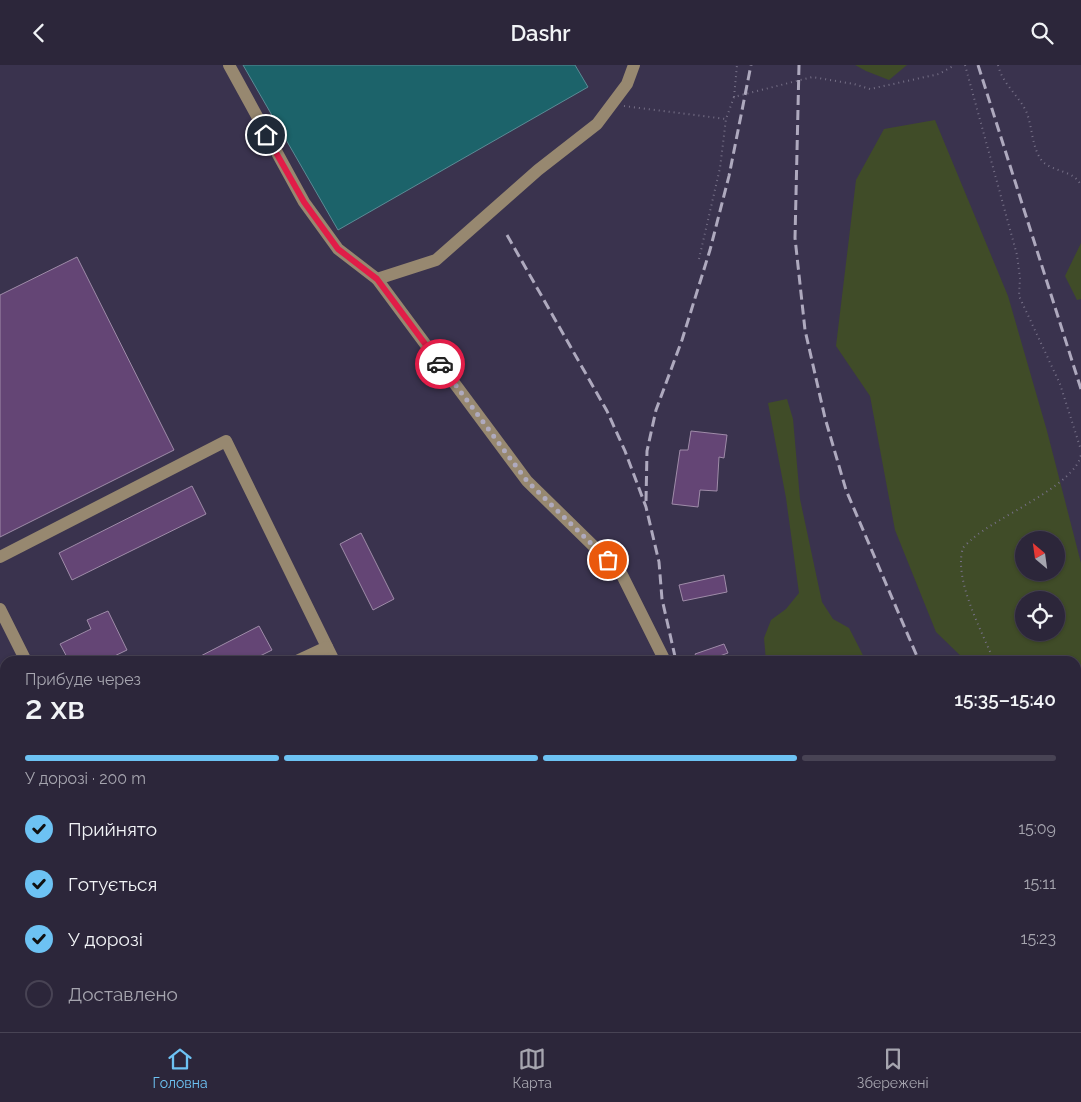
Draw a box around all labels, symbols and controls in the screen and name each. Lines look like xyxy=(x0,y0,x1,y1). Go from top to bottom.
icon: back xyxy=(25,19,53,47)
icon: search xyxy=(1028,19,1056,47)
text: Dashr xyxy=(510,20,571,46)
pin xyxy=(245,114,287,156)
icon: home xyxy=(252,121,280,149)
courier xyxy=(415,339,465,389)
icon: car xyxy=(426,350,454,378)
north arrow xyxy=(1015,531,1065,581)
map controls xyxy=(1015,531,1065,641)
pin xyxy=(587,539,629,581)
icon: bag xyxy=(594,546,622,574)
button: locate xyxy=(1015,591,1065,641)
text: Прибуде через xyxy=(25,670,141,689)
text: 15:35–15:40 xyxy=(954,688,1056,710)
text: 2 хв xyxy=(25,689,85,726)
text: У дорозі · 200 m xyxy=(25,769,146,788)
icon: check xyxy=(25,815,53,843)
text: Прийнято xyxy=(68,818,157,840)
text: 15:09 xyxy=(1018,819,1056,838)
icon: check xyxy=(25,870,53,898)
text: Готується xyxy=(68,873,157,895)
text: 15:11 xyxy=(1024,874,1056,893)
icon: check xyxy=(25,925,53,953)
text: У дорозі xyxy=(68,928,143,950)
text: 15:23 xyxy=(1021,929,1056,948)
text: Доставлено xyxy=(68,983,178,1005)
tab: Головна xyxy=(152,1045,208,1091)
tab: Карта xyxy=(513,1045,552,1091)
tab: Збережені xyxy=(857,1045,929,1091)

